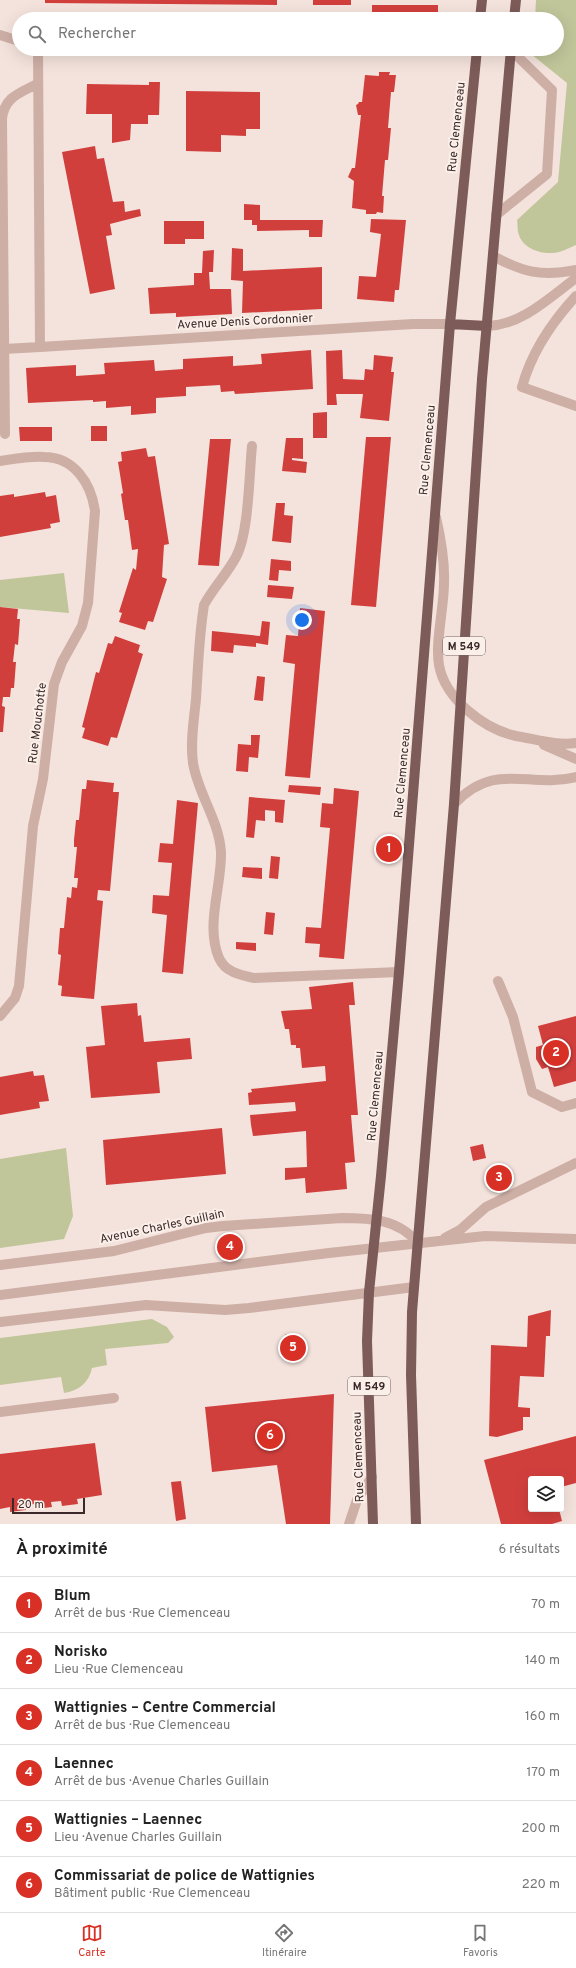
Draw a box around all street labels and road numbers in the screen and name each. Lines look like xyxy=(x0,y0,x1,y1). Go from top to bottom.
street label: Rue Clemenceau xyxy=(444,81,470,173)
street label: Avenue Denis Cordonnier xyxy=(177,310,314,334)
street label: Rue Clemenceau xyxy=(416,404,440,496)
road number: M 549 xyxy=(443,637,485,655)
street label: Rue Mouchotte xyxy=(25,682,51,765)
street label: Rue Clemenceau xyxy=(391,727,415,819)
street label: Rue Clemenceau xyxy=(364,1050,388,1142)
street label: Avenue Charles Guillain xyxy=(98,1206,226,1248)
road number: M 549 xyxy=(348,1377,390,1395)
street label: Rue Clemenceau xyxy=(349,1411,369,1503)

